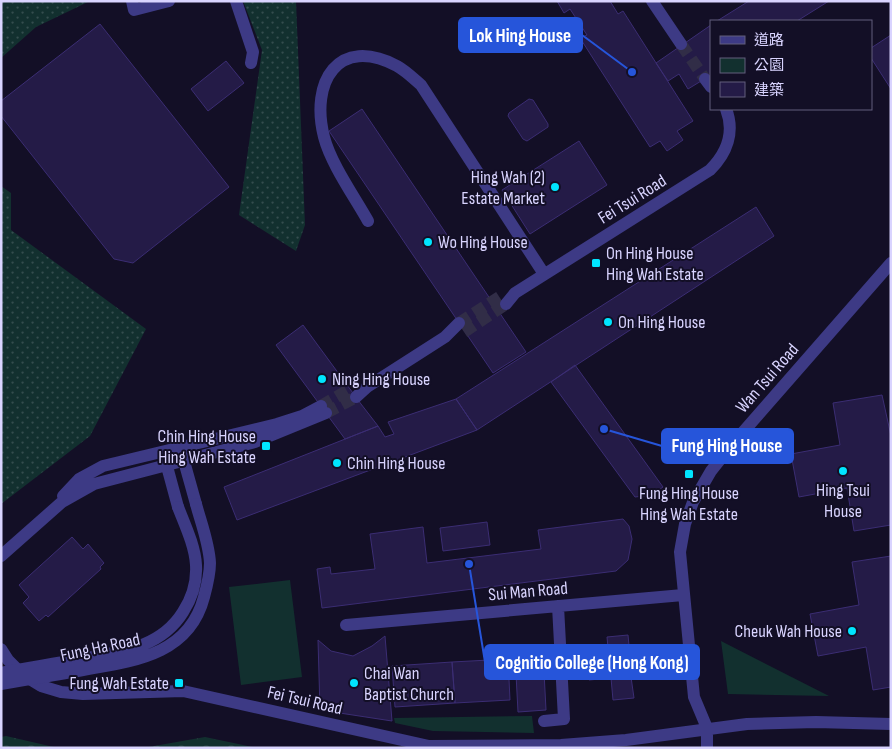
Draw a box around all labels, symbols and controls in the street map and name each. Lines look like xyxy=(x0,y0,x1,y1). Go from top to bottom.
callout: Lok Hing House xyxy=(459,18,582,52)
legend xyxy=(710,20,872,110)
text: Lok Hing House xyxy=(469,25,571,48)
text: 道路 xyxy=(754,31,784,50)
text: 公園 xyxy=(754,56,784,75)
text: 建築 xyxy=(754,81,784,100)
place label: Hing Wah (2) Estate Market xyxy=(461,167,546,209)
street label: Fei Tsui Road xyxy=(594,170,670,229)
marker: Hing Wah (2) Estate Market xyxy=(549,181,561,193)
place label: Wo Hing House xyxy=(438,232,528,253)
marker: Wo Hing House xyxy=(422,236,434,248)
place label: On Hing House Hing Wah Estate xyxy=(606,243,704,285)
marker: On Hing House Hing Wah Estate xyxy=(590,257,602,269)
place label: On Hing House xyxy=(618,312,706,333)
marker: On Hing House xyxy=(602,316,614,328)
street label: Wan Tsui Road xyxy=(732,339,803,417)
place label: Ning Hing House xyxy=(332,369,430,390)
marker: Ning Hing House xyxy=(316,373,328,385)
place label: Chin Hing House Hing Wah Estate xyxy=(158,426,256,468)
callout: Fung Hing House xyxy=(662,429,793,463)
text: Fung Hing House xyxy=(672,435,782,458)
marker: Chin Hing House Hing Wah Estate xyxy=(260,440,272,452)
place label: Chin Hing House xyxy=(347,453,445,474)
marker: Chin Hing House xyxy=(331,457,343,469)
marker: Hing Tsui House xyxy=(837,465,849,477)
marker: Fung Hing House Hing Wah Estate xyxy=(683,468,695,480)
place label: Hing Tsui House xyxy=(816,480,870,522)
place label: Fung Hing House Hing Wah Estate xyxy=(639,483,739,525)
street label: Sui Man Road xyxy=(487,578,569,605)
place label: Cheuk Wah House xyxy=(735,621,842,642)
marker: Cheuk Wah House xyxy=(846,625,858,637)
street label: Fung Ha Road xyxy=(58,629,142,666)
callout: Cognitio College (Hong Kong) xyxy=(485,645,699,679)
text: Cognitio College (Hong Kong) xyxy=(495,652,689,675)
place label: Chai Wan Baptist Church xyxy=(364,663,454,705)
place label: Fung Wah Estate xyxy=(69,673,169,694)
marker: Fung Wah Estate xyxy=(173,677,185,689)
marker: Chai Wan Baptist Church xyxy=(348,677,360,689)
street label: Fei Tsui Road xyxy=(265,682,344,719)

